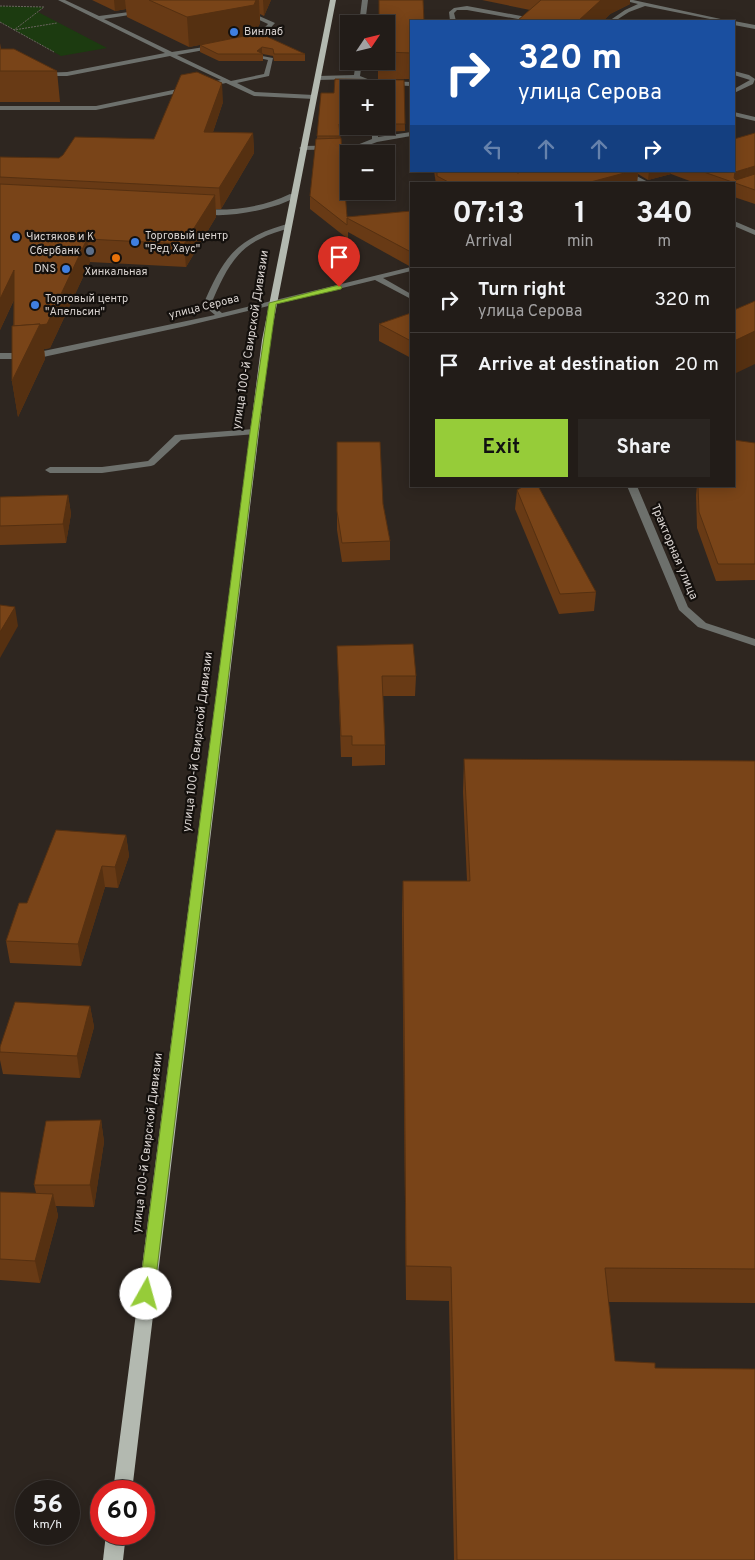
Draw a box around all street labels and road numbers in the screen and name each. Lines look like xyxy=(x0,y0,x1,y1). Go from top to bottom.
street label: улица 100-й Свирской Дивизии xyxy=(229,249,273,431)
street label: улица Серова xyxy=(167,291,241,322)
street label: Тракторная улица xyxy=(647,502,701,602)
street label: улица 100-й Свирской Дивизии xyxy=(179,651,217,833)
street label: улица 100-й Свирской Дивизии xyxy=(129,1052,167,1234)

